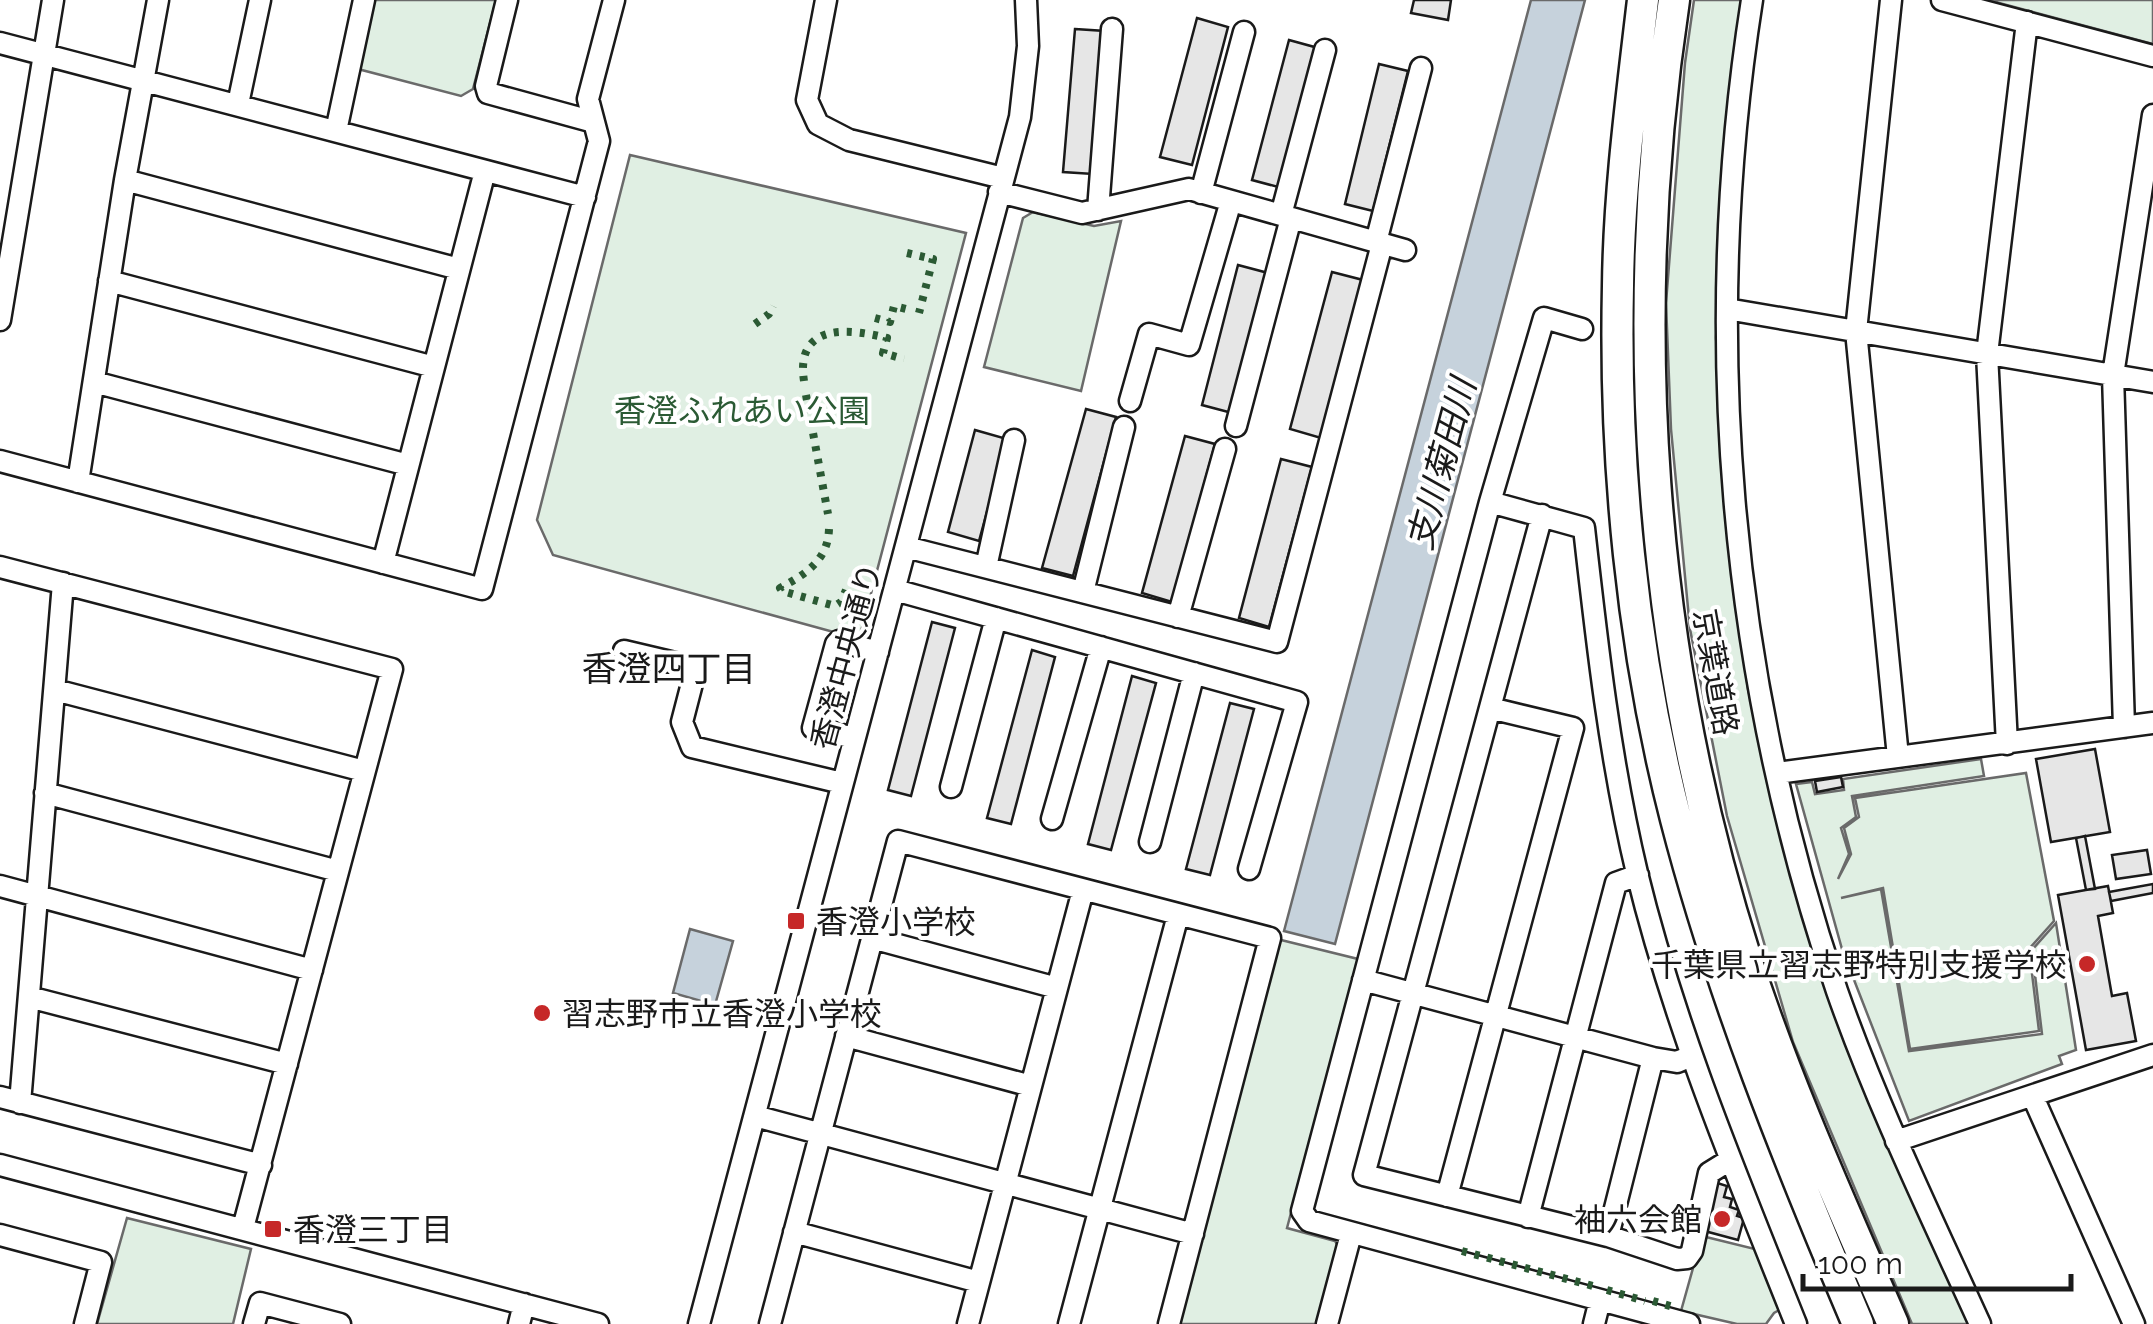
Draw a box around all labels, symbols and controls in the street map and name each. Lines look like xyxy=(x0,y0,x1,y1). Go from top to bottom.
water label: 支川菊田川 xyxy=(1399,370,1484,554)
park label: 香澄ふれあい公園 xyxy=(614,392,870,429)
street label: 香澄中央通り xyxy=(803,558,889,754)
street label: 京葉道路 xyxy=(1687,606,1745,738)
district label: 香澄四丁目 xyxy=(581,648,757,689)
place label: 香澄小学校 xyxy=(816,903,976,940)
marker: 香澄小学校 xyxy=(785,910,807,932)
place label: 千葉県立習志野特別支援学校 xyxy=(1651,946,2067,983)
marker: 千葉県立習志野特別支援学校 xyxy=(2076,953,2098,975)
place label: 習志野市立香澄小学校 xyxy=(562,995,882,1032)
marker: 習志野市立香澄小学校 xyxy=(531,1002,553,1024)
place label: 袖六会館 xyxy=(1574,1201,1702,1238)
marker: 袖六会館 xyxy=(1711,1208,1733,1230)
place label: 香澄三丁目 xyxy=(293,1211,453,1248)
marker: 香澄三丁目 xyxy=(262,1218,284,1240)
scale bar xyxy=(1803,1229,2070,1291)
text: 100 m xyxy=(1818,1246,1903,1281)

